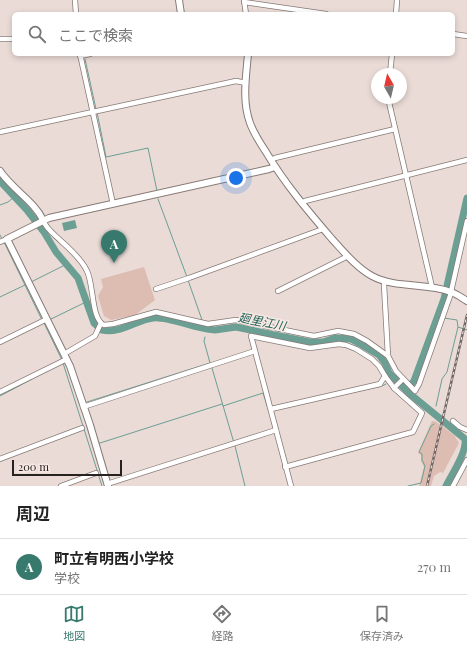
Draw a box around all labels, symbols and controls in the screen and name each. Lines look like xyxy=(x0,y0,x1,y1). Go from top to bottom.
search box xyxy=(12,12,455,56)
icon: search xyxy=(26,23,48,45)
text: ここで検索 xyxy=(58,25,133,45)
north arrow xyxy=(371,68,407,104)
your location xyxy=(226,168,246,188)
pin: A xyxy=(101,230,127,263)
water label: 廻里江川 xyxy=(237,309,289,334)
scale bar xyxy=(12,458,122,477)
text: 200 m xyxy=(18,459,49,474)
text: 周辺 xyxy=(16,502,50,524)
text: 町立有明西小学校 xyxy=(54,548,174,568)
text: A xyxy=(25,558,33,575)
text: 270 m xyxy=(417,558,451,575)
text: 学校 xyxy=(54,569,80,586)
tab: 地図 xyxy=(63,603,85,643)
tab: 経路 xyxy=(211,603,233,643)
tab: 保存済み xyxy=(360,603,404,643)

